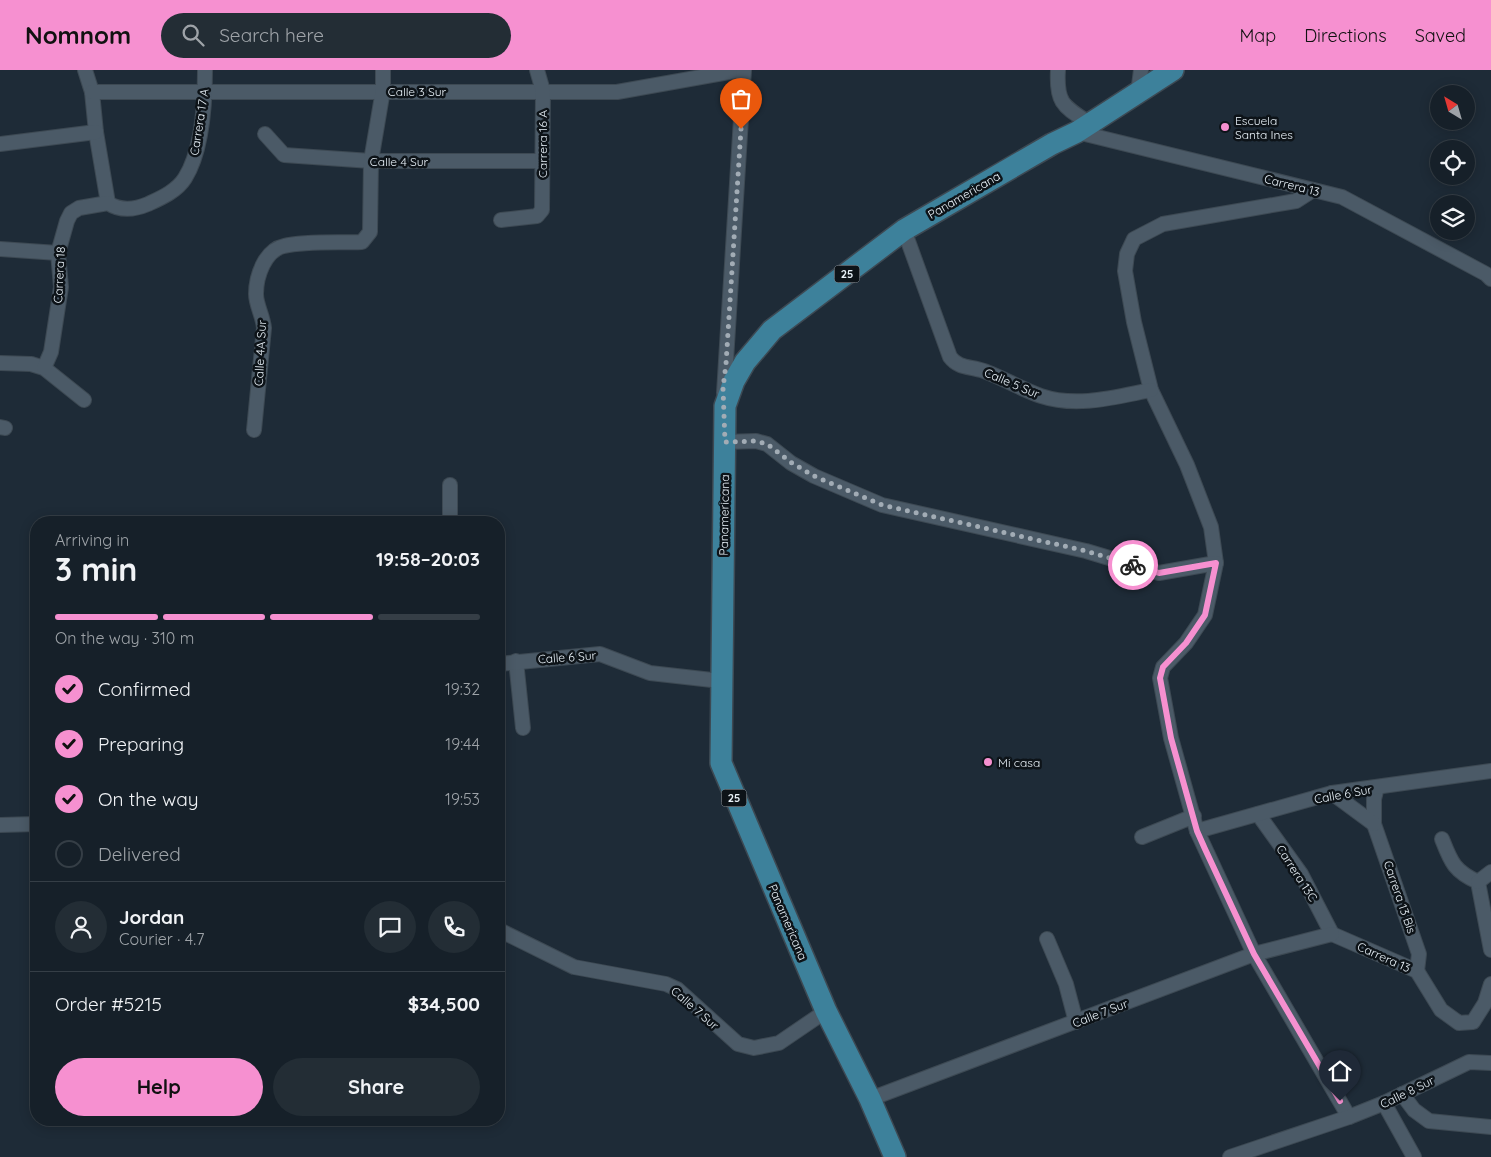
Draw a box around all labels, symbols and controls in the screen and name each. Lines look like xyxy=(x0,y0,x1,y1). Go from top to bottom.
search box xyxy=(161,13,511,58)
text: Nomnom xyxy=(25,20,131,50)
icon: search xyxy=(179,21,207,49)
text: Search here xyxy=(219,23,324,47)
text: Map xyxy=(1239,24,1276,47)
text: Directions xyxy=(1304,24,1387,47)
text: Saved xyxy=(1415,24,1466,47)
pin xyxy=(720,78,762,129)
street label: Calle 3 Sur xyxy=(388,84,447,99)
icon: bag xyxy=(727,85,755,113)
north arrow xyxy=(1430,85,1475,130)
map controls xyxy=(1430,85,1475,240)
street label: Carrera 17 A xyxy=(186,87,212,157)
street label: Carrera 16 A xyxy=(535,110,550,178)
place label: Escuela Santa Ines xyxy=(1235,113,1293,142)
marker: Escuela Santa Ines xyxy=(1219,121,1231,133)
button: locate xyxy=(1430,140,1475,185)
street label: Calle 4 Sur xyxy=(370,154,429,169)
street label: Panamericana xyxy=(925,168,1003,222)
street label: Carrera 13 xyxy=(1263,171,1321,199)
button: layers xyxy=(1430,195,1475,240)
street label: Carrera 18 xyxy=(50,246,68,304)
road number: 25 xyxy=(834,265,860,282)
street label: Calle 4A Sur xyxy=(251,319,269,386)
street label: Calle 5 Sur xyxy=(982,365,1042,401)
street label: Panamericana xyxy=(716,474,732,556)
text: Arriving in xyxy=(55,530,129,550)
courier xyxy=(1108,540,1158,590)
text: 19:58–20:03 xyxy=(376,547,480,571)
text: 3 min xyxy=(55,549,137,589)
icon: bike xyxy=(1119,551,1147,579)
text: On the way · 310 m xyxy=(55,628,194,648)
street label: Calle 6 Sur xyxy=(537,647,597,667)
icon: check xyxy=(55,675,83,703)
text: Confirmed xyxy=(98,677,191,701)
text: 19:32 xyxy=(445,679,480,699)
icon: check xyxy=(55,730,83,758)
text: Preparing xyxy=(98,732,184,756)
text: 19:44 xyxy=(445,734,480,754)
place label: Mi casa xyxy=(998,755,1040,770)
marker: Mi casa xyxy=(982,756,994,768)
street label: Calle 6 Sur xyxy=(1313,781,1373,806)
icon: check xyxy=(55,785,83,813)
text: On the way xyxy=(98,787,199,811)
text: 19:53 xyxy=(445,789,480,809)
road number: 25 xyxy=(722,790,746,806)
text: Delivered xyxy=(98,842,181,866)
street label: Carrera 13C xyxy=(1273,842,1321,904)
street label: Carrera 13 Bis xyxy=(1381,859,1420,936)
street label: Panamericana xyxy=(765,882,811,962)
button: person xyxy=(55,901,107,953)
button: chat xyxy=(364,901,416,953)
button: phone xyxy=(428,901,480,953)
text: Jordan xyxy=(119,905,184,929)
text: Courier · 4.7 xyxy=(119,929,204,949)
street label: Carrera 13 xyxy=(1355,939,1413,975)
street label: Calle 7 Sur xyxy=(668,983,722,1033)
text: Order #5215 xyxy=(55,992,162,1016)
text: $34,500 xyxy=(408,992,480,1016)
street label: Calle 7 Sur xyxy=(1070,995,1130,1030)
pin xyxy=(1319,1050,1361,1101)
icon: home xyxy=(1326,1057,1354,1085)
button: Help xyxy=(55,1058,263,1116)
button: Share xyxy=(273,1058,480,1116)
street label: Calle 8 Sur xyxy=(1377,1072,1437,1112)

